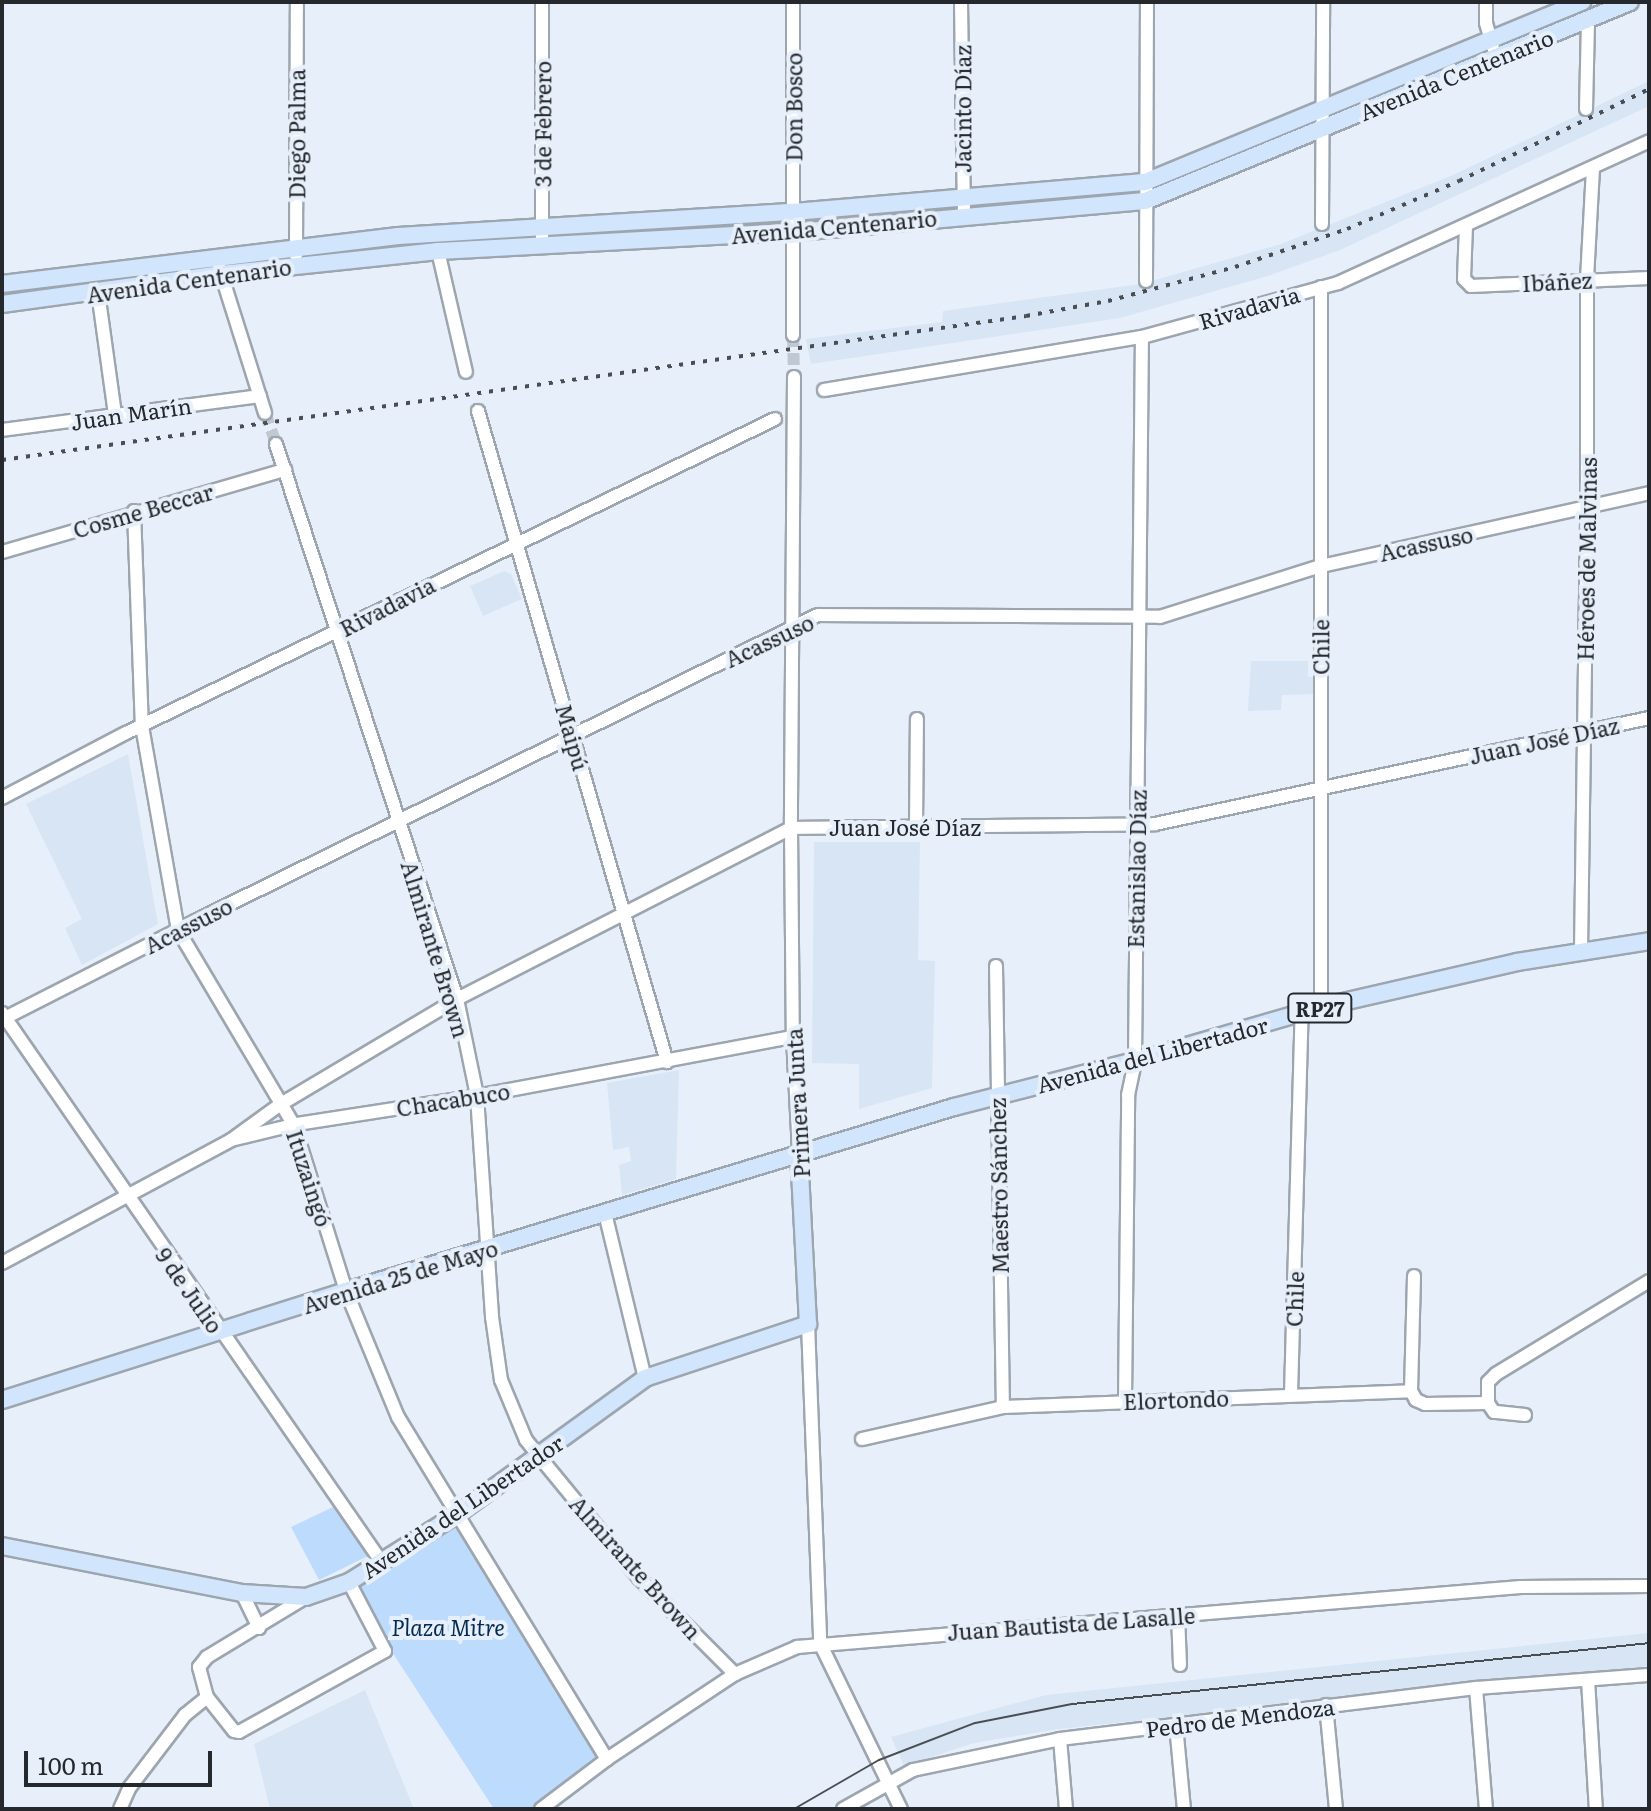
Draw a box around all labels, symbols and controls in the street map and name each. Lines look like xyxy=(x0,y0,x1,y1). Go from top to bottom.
street label: Avenida Centenario xyxy=(1355,23,1557,125)
street label: Jacinto Díaz xyxy=(949,45,975,173)
street label: Don Bosco xyxy=(780,52,806,162)
street label: 3 de Febrero xyxy=(529,61,555,187)
street label: Diego Palma xyxy=(283,69,309,199)
street label: Avenida Centenario xyxy=(730,204,938,248)
street label: Avenida Centenario xyxy=(85,253,293,307)
street label: Ibáñez xyxy=(1521,266,1593,296)
street label: Rivadavia xyxy=(1196,280,1302,334)
street label: Juan Marín xyxy=(69,391,193,435)
street label: Héroes de Malvinas xyxy=(1571,457,1601,661)
street label: Cosme Beccar xyxy=(70,477,216,543)
street label: Acassuso xyxy=(1377,520,1475,566)
street label: Rivadavia xyxy=(335,571,439,641)
street label: Acassuso xyxy=(720,608,818,672)
street label: Chile xyxy=(1307,619,1333,675)
street label: Maipú xyxy=(551,701,595,773)
street label: Juan José Díaz xyxy=(1467,711,1621,769)
street label: Estanislao Díaz xyxy=(1121,789,1151,949)
street label: Juan José Díaz xyxy=(829,814,981,840)
street label: Almirante Brown xyxy=(397,857,475,1041)
street label: Acassuso xyxy=(140,892,236,958)
road number: RP27 xyxy=(1286,992,1354,1024)
street label: Avenida del Libertador xyxy=(1034,1010,1270,1098)
street label: Primera Junta xyxy=(780,1027,814,1179)
street label: Chacabuco xyxy=(394,1077,512,1121)
street label: Maestro Sánchez xyxy=(983,1098,1013,1274)
street label: Ituzaingó xyxy=(282,1126,338,1230)
street label: Avenida 25 de Mayo xyxy=(299,1234,501,1318)
street label: 9 de Julio xyxy=(151,1242,229,1338)
street label: Chile xyxy=(1280,1271,1308,1327)
street label: Elortondo xyxy=(1122,1384,1230,1414)
street label: Avenida del Libertador xyxy=(356,1428,568,1584)
street label: Almirante Brown xyxy=(565,1490,707,1644)
street label: Juan Bautista de Lasalle xyxy=(946,1601,1196,1645)
park label: Plaza Mitre xyxy=(391,1614,505,1640)
street label: Pedro de Mendoza xyxy=(1144,1692,1336,1742)
scale bar xyxy=(28,1735,216,1785)
text: 100 m xyxy=(38,1747,104,1782)

